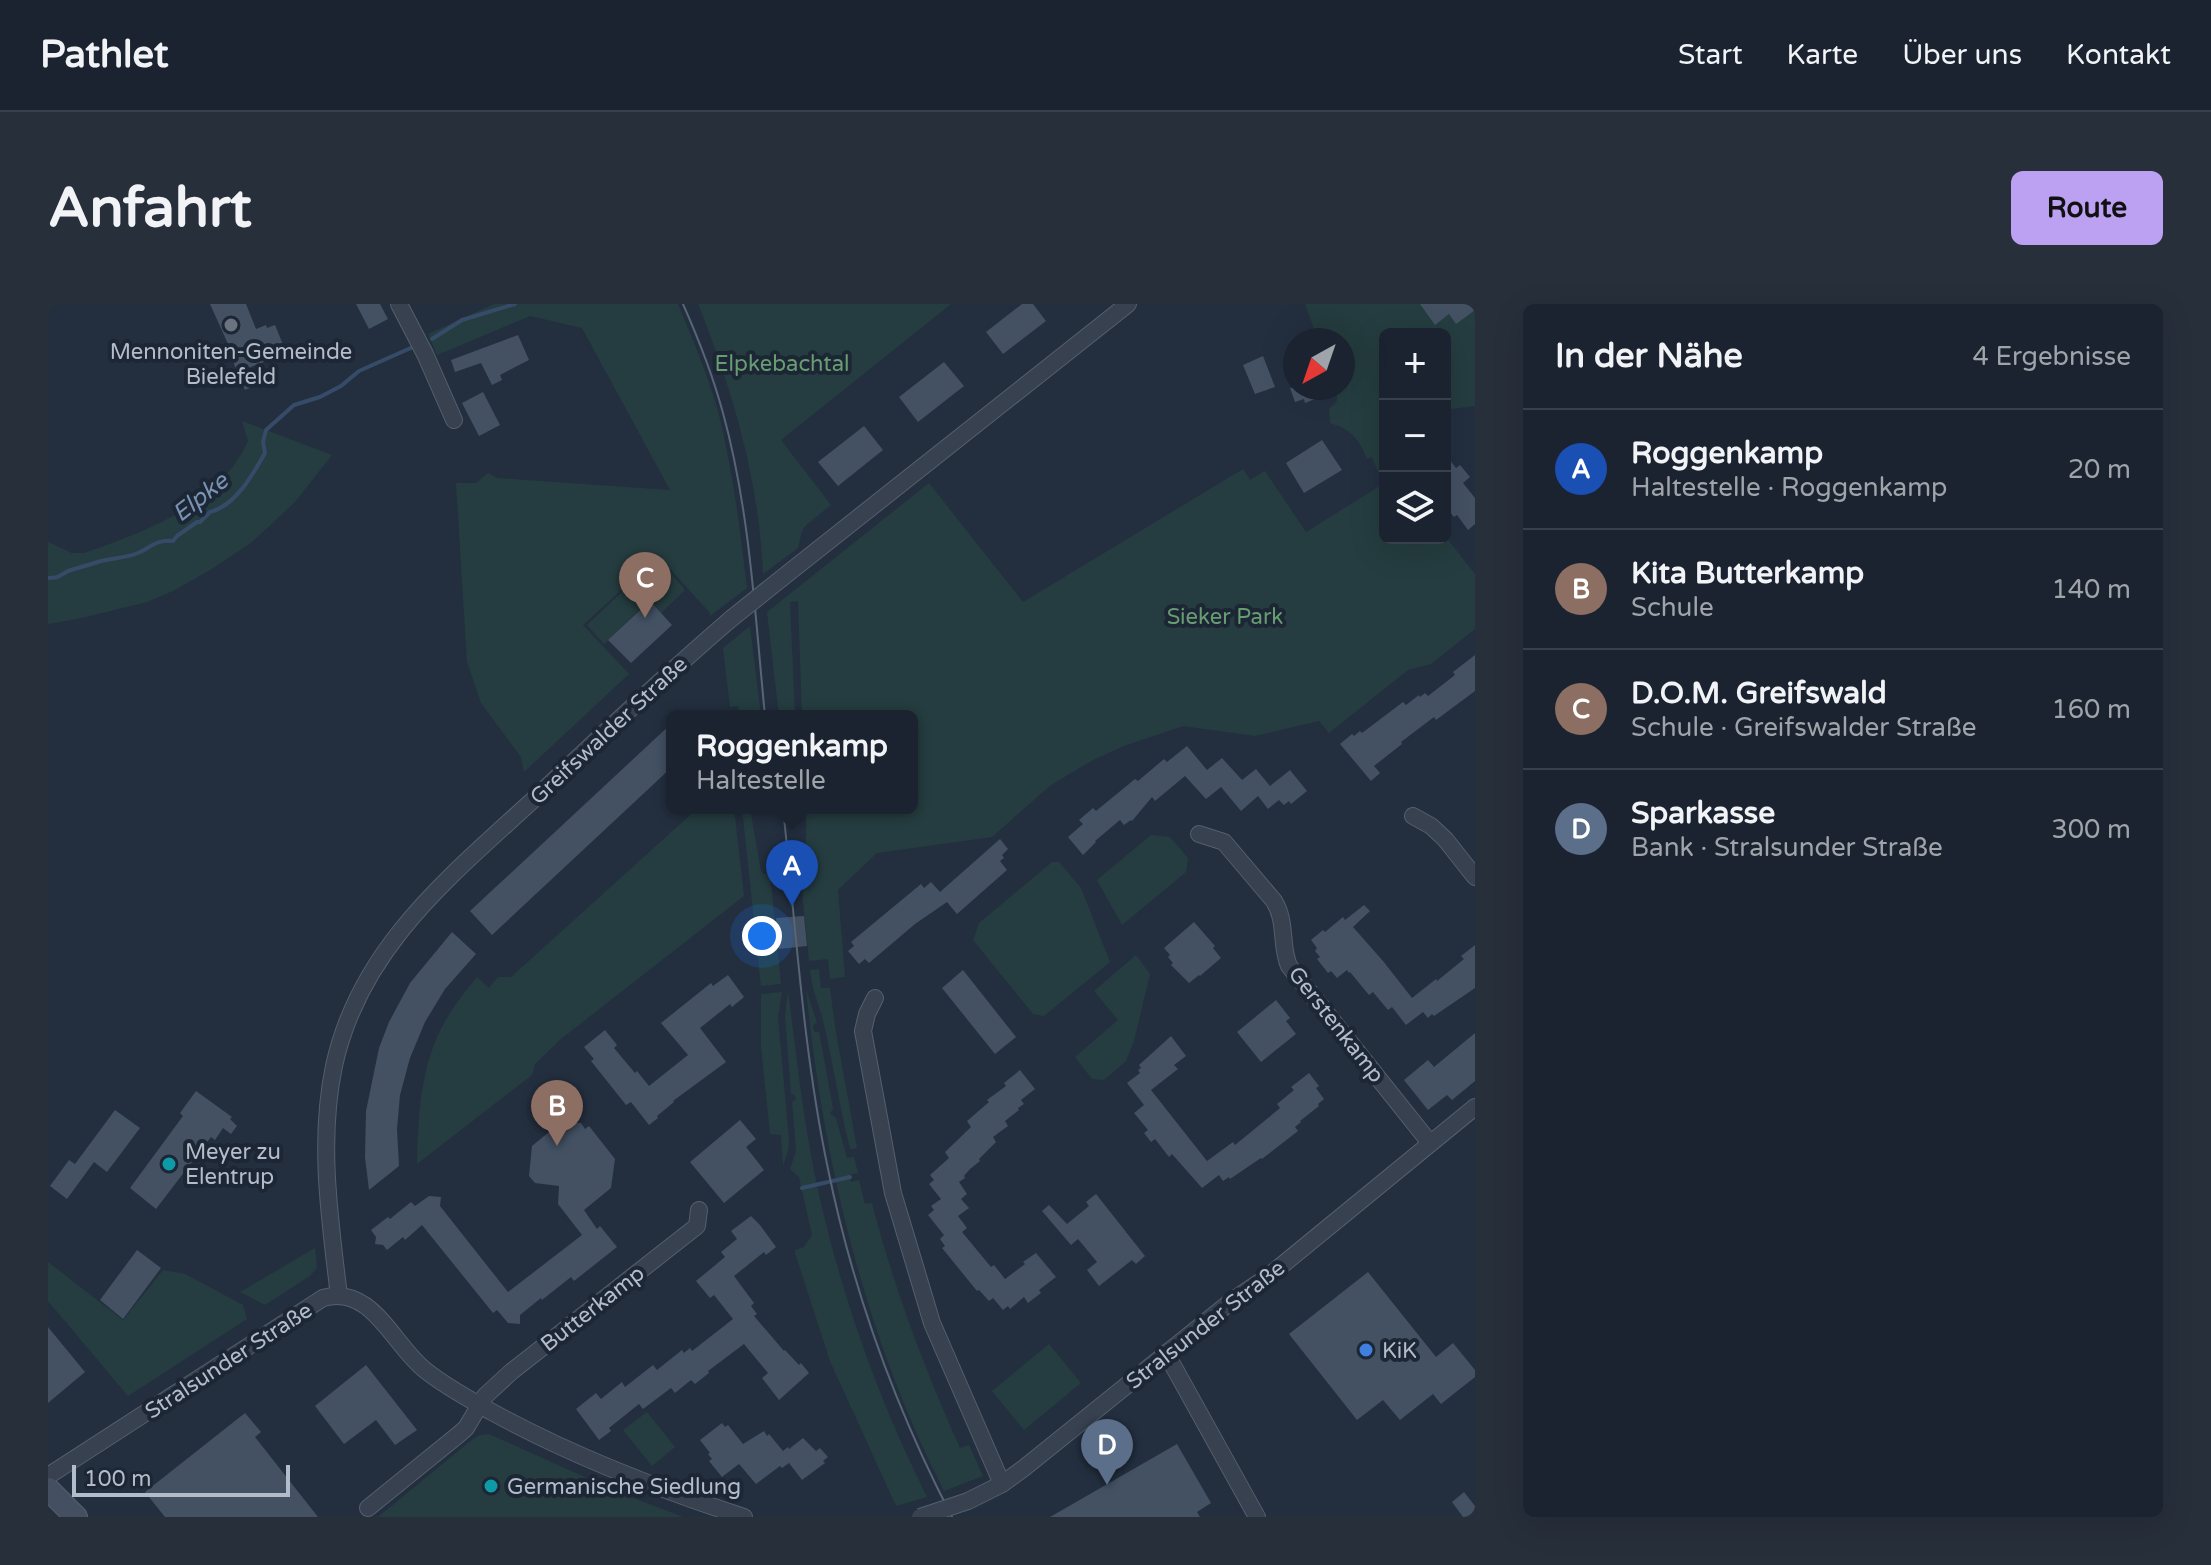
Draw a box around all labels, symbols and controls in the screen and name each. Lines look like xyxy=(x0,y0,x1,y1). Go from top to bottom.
text: Pathlet xyxy=(40,32,169,78)
text: Start xyxy=(1678,38,1743,72)
text: Karte xyxy=(1787,38,1858,72)
text: Über uns xyxy=(1902,38,2022,72)
text: Kontakt xyxy=(2066,38,2171,72)
button: Route xyxy=(2011,171,2163,245)
text: Anfahrt xyxy=(48,175,252,242)
marker: Mennoniten-Gemeinde Bielefeld xyxy=(222,316,240,334)
north arrow xyxy=(1283,328,1355,400)
map controls xyxy=(1379,328,1451,544)
button: + xyxy=(1379,328,1451,400)
text: In der Nähe xyxy=(1555,336,1743,377)
place label: Mennoniten-Gemeinde Bielefeld xyxy=(110,339,352,390)
text: 4 Ergebnisse xyxy=(1972,341,2131,372)
park label: Elpkebachtal xyxy=(715,351,850,377)
button: − xyxy=(1379,400,1451,472)
text: Roggenkamp xyxy=(1631,435,1823,472)
text: A xyxy=(1571,454,1591,485)
text: 20 m xyxy=(2068,454,2131,485)
water label: Elpke xyxy=(167,466,235,528)
button: layers xyxy=(1379,472,1451,544)
text: Haltestelle · Roggenkamp xyxy=(1631,472,1947,503)
pin: C xyxy=(619,552,671,618)
text: Kita Butterkamp xyxy=(1631,555,1864,592)
text: B xyxy=(1572,574,1590,605)
text: 140 m xyxy=(2051,574,2131,605)
text: Schule xyxy=(1631,592,1714,623)
park label: Sieker Park xyxy=(1167,604,1283,630)
street label: Greifswalder Straße xyxy=(525,651,693,810)
text: D.O.M. Greifswald xyxy=(1631,675,1887,712)
text: C xyxy=(1572,694,1590,725)
text: 160 m xyxy=(2051,694,2131,725)
popup xyxy=(666,710,918,814)
text: Schule · Greifswalder Straße xyxy=(1631,712,1977,743)
text: Roggenkamp xyxy=(696,728,888,765)
text: Haltestelle xyxy=(696,765,826,796)
text: Sparkasse xyxy=(1631,795,1775,832)
text: D xyxy=(1571,814,1591,845)
text: 300 m xyxy=(2051,814,2131,845)
text: Bank · Stralsunder Straße xyxy=(1631,832,1943,863)
pin: A xyxy=(766,840,818,906)
your location xyxy=(742,916,782,956)
street label: Gerstenkamp xyxy=(1283,961,1390,1088)
pin: B xyxy=(531,1080,583,1146)
place label: Meyer zu Elentrup xyxy=(185,1139,281,1190)
marker: Meyer zu Elentrup xyxy=(160,1155,178,1173)
street label: Stralsunder Straße xyxy=(1121,1255,1290,1395)
street label: Butterkamp xyxy=(536,1260,650,1357)
street label: Stralsunder Straße xyxy=(140,1297,317,1424)
place label: KiK xyxy=(1382,1338,1417,1364)
marker: KiK xyxy=(1357,1341,1375,1359)
pin: D xyxy=(1081,1419,1133,1485)
scale bar xyxy=(72,1461,290,1497)
text: 100 m xyxy=(84,1466,151,1492)
place label: Germanische Siedlung xyxy=(507,1474,741,1500)
marker: Germanische Siedlung xyxy=(482,1477,500,1495)

